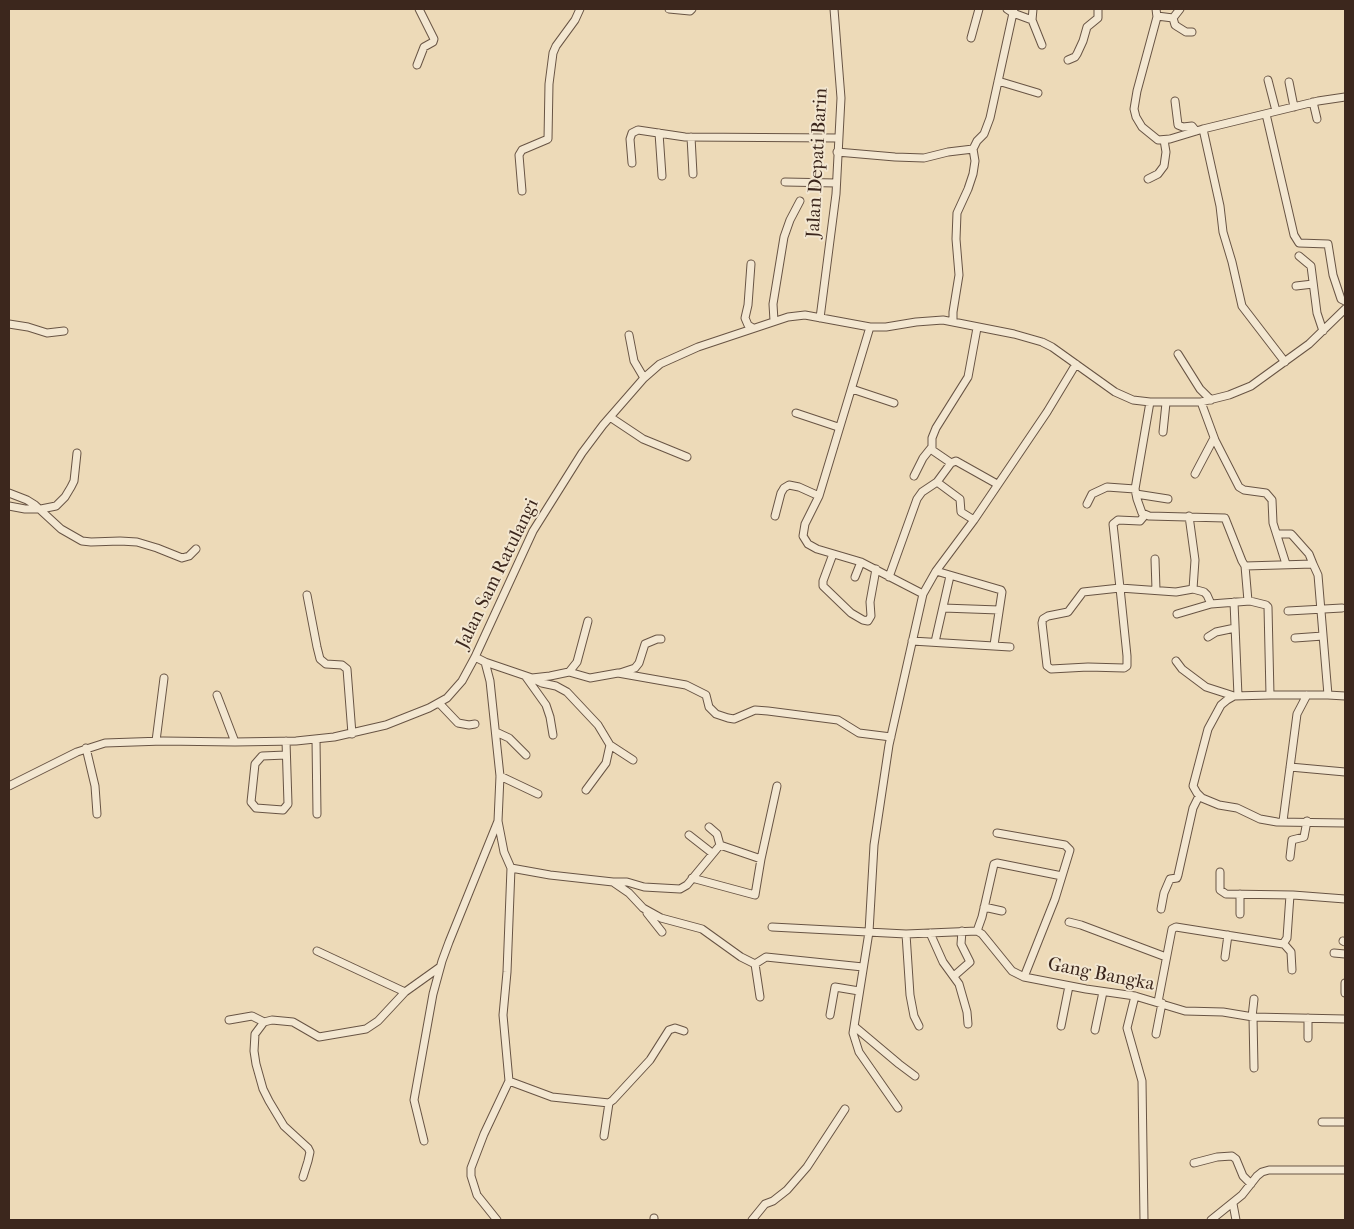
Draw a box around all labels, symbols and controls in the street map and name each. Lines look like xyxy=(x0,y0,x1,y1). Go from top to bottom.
street label: Jalan Depati Barin xyxy=(803,88,833,238)
street label: Jalan Sam Ratulangi xyxy=(452,495,544,653)
street label: Gang Bangka xyxy=(1046,953,1156,997)

